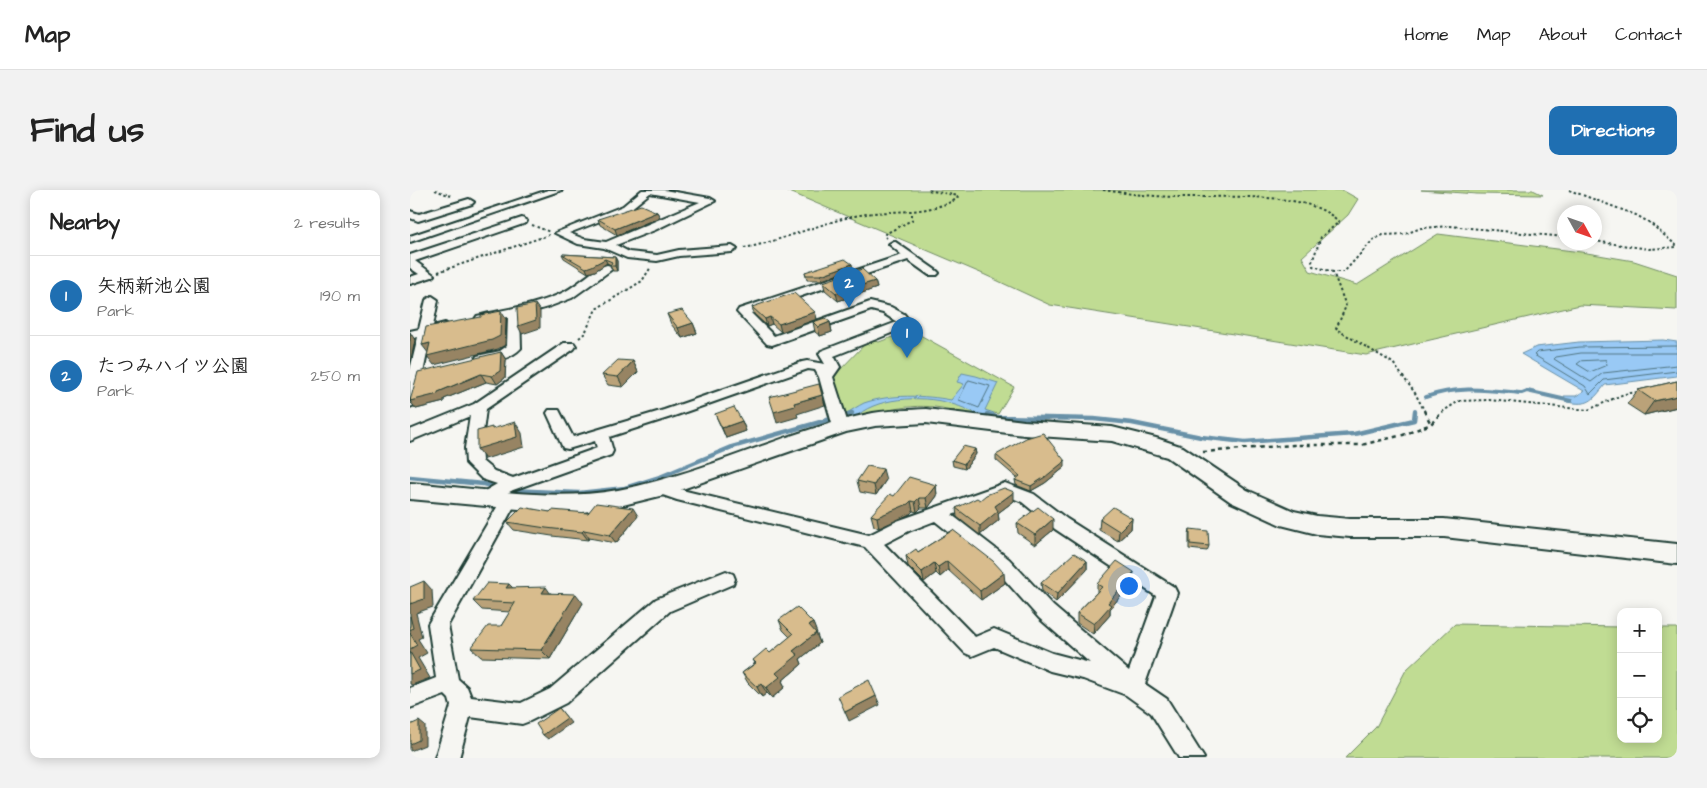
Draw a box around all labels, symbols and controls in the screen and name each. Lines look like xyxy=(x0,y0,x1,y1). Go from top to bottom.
text: Map xyxy=(25,18,70,52)
text: Home xyxy=(1404,22,1449,47)
text: Map xyxy=(1477,22,1511,47)
text: About xyxy=(1539,22,1587,47)
text: Contact xyxy=(1615,22,1682,47)
text: Find us xyxy=(30,106,144,155)
button: Directions xyxy=(1549,106,1677,155)
north arrow xyxy=(1557,205,1602,250)
text: Nearby xyxy=(50,208,120,237)
text: 2 results xyxy=(294,212,360,234)
pin: 2 xyxy=(833,267,865,308)
text: 矢柄新池公園 xyxy=(97,273,211,300)
text: 1 xyxy=(65,285,67,307)
text: 190 m xyxy=(320,285,360,307)
text: Park xyxy=(97,300,134,322)
pin: 1 xyxy=(891,317,923,358)
text: たつみハイツ公園 xyxy=(97,353,249,380)
text: 2 xyxy=(61,365,71,387)
text: 250 m xyxy=(311,365,360,387)
text: Park xyxy=(97,380,134,402)
your location xyxy=(1116,573,1142,599)
map controls xyxy=(1617,608,1662,743)
button: + xyxy=(1617,608,1662,653)
button: − xyxy=(1617,653,1662,698)
button: locate xyxy=(1617,698,1662,743)

